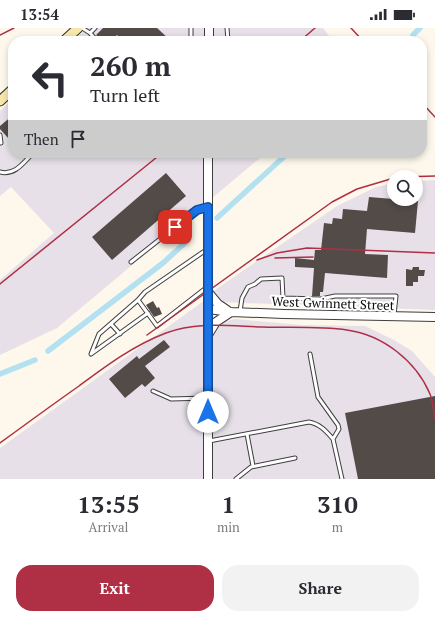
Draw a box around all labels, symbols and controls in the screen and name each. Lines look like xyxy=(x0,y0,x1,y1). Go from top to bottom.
text: 13:54 xyxy=(20,4,59,24)
text: 260 m xyxy=(90,47,171,84)
icon: left xyxy=(24,52,76,104)
text: Turn left xyxy=(90,83,160,107)
icon: arrive xyxy=(67,128,89,150)
text: Then xyxy=(24,129,59,149)
map controls xyxy=(387,170,423,206)
button: search xyxy=(387,170,423,206)
pin xyxy=(158,210,192,244)
icon: arrive xyxy=(164,216,186,238)
street label: West Gwinnett Street xyxy=(271,292,395,314)
position arrow xyxy=(187,391,229,433)
text: 13:55 xyxy=(77,488,140,520)
text: 1 xyxy=(222,488,235,520)
text: 310 xyxy=(317,488,358,520)
text: Arrival xyxy=(89,518,128,536)
text: min xyxy=(217,518,240,536)
text: m xyxy=(332,518,343,536)
button: Exit xyxy=(16,565,214,611)
button: Share xyxy=(222,565,419,611)

